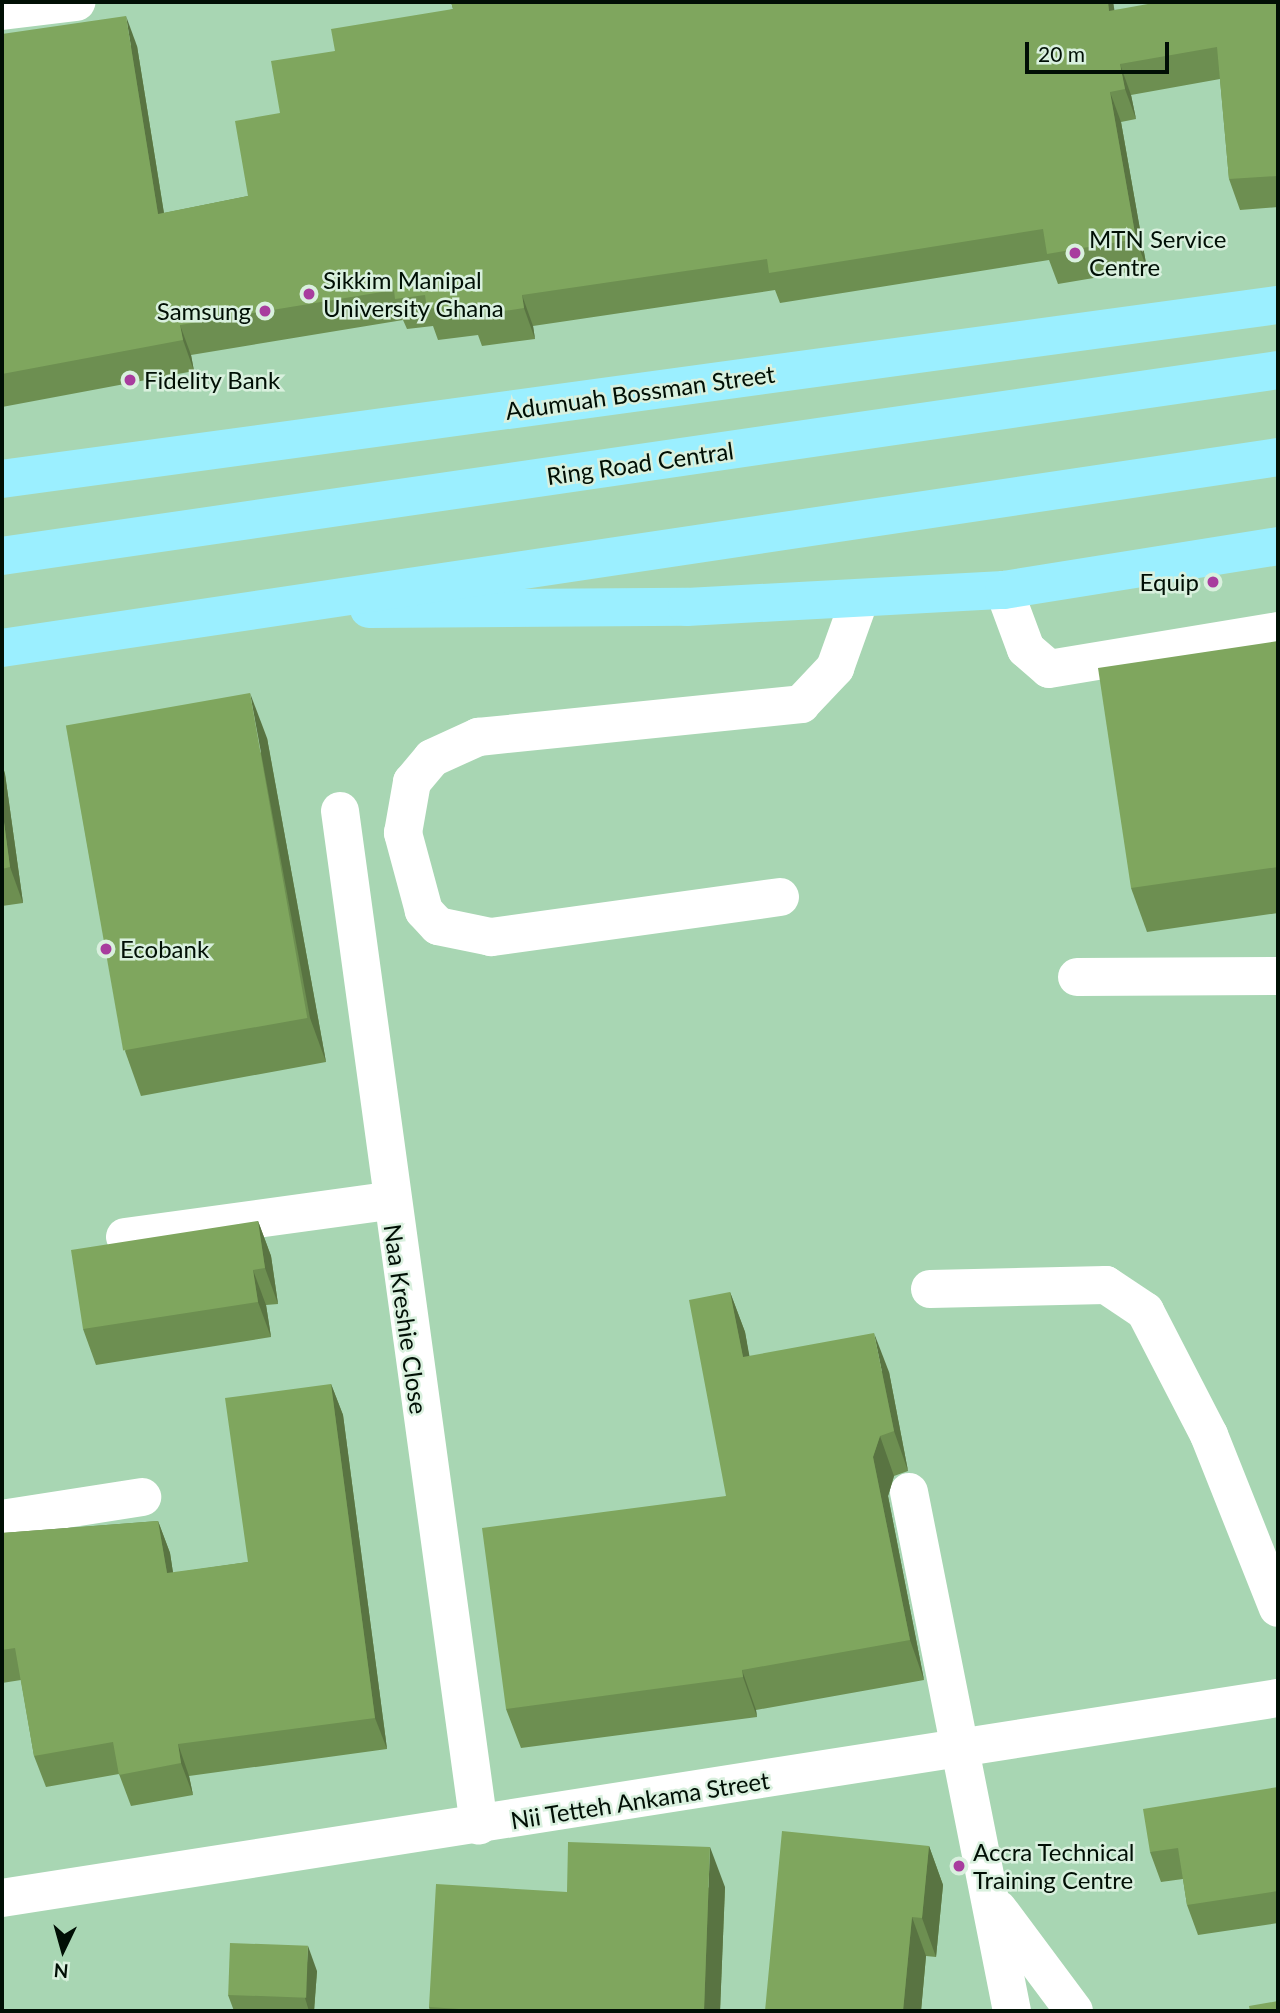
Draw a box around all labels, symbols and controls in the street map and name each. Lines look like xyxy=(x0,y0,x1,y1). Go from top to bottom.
scale bar xyxy=(1028,28,1172,72)
text: 20 m xyxy=(1038,41,1085,66)
place label: MTN Service Centre xyxy=(1089,225,1226,281)
marker: MTN Service Centre xyxy=(1067,245,1083,261)
place label: Sikkim Manipal University Ghana xyxy=(323,266,504,322)
marker: Sikkim Manipal University Ghana xyxy=(301,286,317,302)
place label: Samsung xyxy=(157,297,251,325)
marker: Samsung xyxy=(257,303,273,319)
street label: Adumuah Bossman Street xyxy=(504,359,776,425)
place label: Fidelity Bank xyxy=(144,366,281,394)
marker: Fidelity Bank xyxy=(122,372,138,388)
street label: Ring Road Central xyxy=(545,436,735,490)
place label: Equip xyxy=(1140,568,1199,596)
marker: Equip xyxy=(1205,574,1221,590)
place label: Ecobank xyxy=(120,935,209,963)
marker: Ecobank xyxy=(98,941,114,957)
street label: Naa Kreshie Close xyxy=(378,1222,434,1416)
street label: Nii Tetteh Ankama Street xyxy=(508,1765,772,1835)
place label: Accra Technical Training Centre xyxy=(973,1838,1135,1894)
marker: Accra Technical Training Centre xyxy=(951,1858,967,1874)
north arrow xyxy=(28,1915,98,1985)
text: N xyxy=(53,1959,69,1984)

